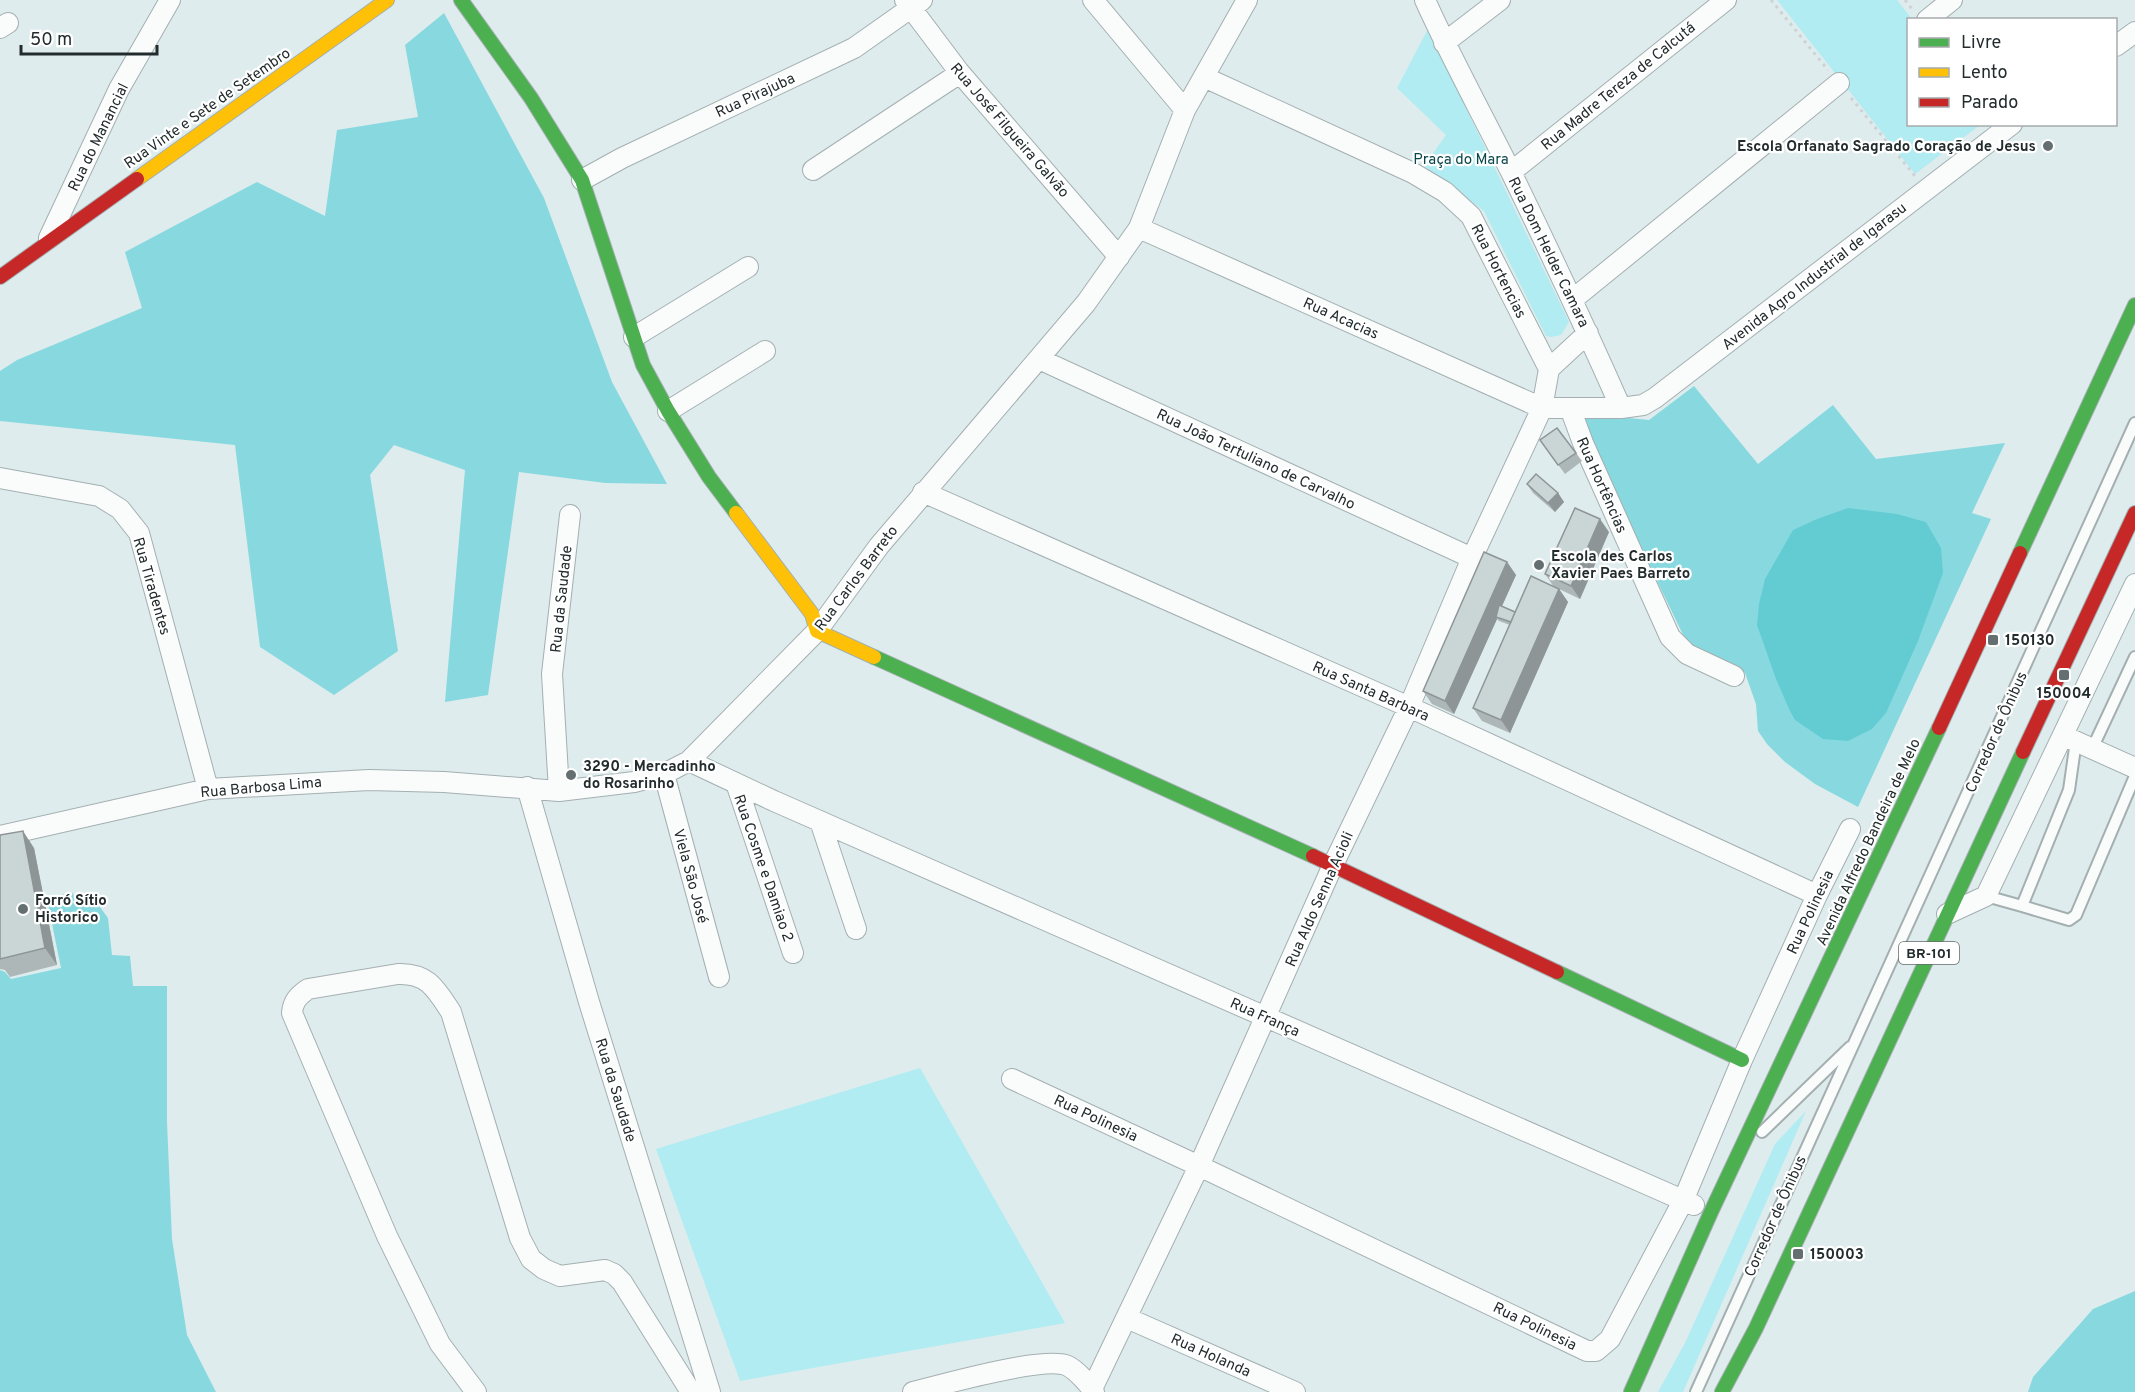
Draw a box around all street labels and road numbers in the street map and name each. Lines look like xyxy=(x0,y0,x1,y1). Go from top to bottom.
street label: Rua Madre Tereza de Calcutá xyxy=(1538,19,1700,155)
street label: Rua Vinte e Sete de Setembro xyxy=(121,44,295,174)
street label: Rua José Filgueira Galvão xyxy=(945,60,1073,202)
street label: Rua Pirajuba xyxy=(713,70,798,123)
street label: Rua do Manancial xyxy=(65,80,134,195)
street label: Rua Dom Helder Camara xyxy=(1503,174,1592,331)
street label: Avenida Agro Industrial de Igarasu xyxy=(1719,199,1911,355)
street label: Rua Hortencias xyxy=(1466,221,1530,322)
street label: Rua Acacias xyxy=(1300,294,1381,344)
street label: Rua João Tertuliano de Carvalho xyxy=(1153,406,1358,515)
street label: Rua Hortências xyxy=(1571,435,1630,537)
street label: Rua Carlos Barreto xyxy=(811,522,903,635)
street label: Rua Tiradentes xyxy=(128,535,174,637)
street label: Rua da Saudade xyxy=(547,545,578,654)
street label: Rua Santa Barbara xyxy=(1309,658,1432,727)
street label: Corredor de Ônibus xyxy=(1960,668,2033,796)
street label: Avenida Alfredo Bandeira de Melo xyxy=(1813,736,1926,949)
street label: Rua Barbosa Lima xyxy=(200,774,323,803)
street label: Rua Cosme e Damiao 2 xyxy=(728,792,797,945)
street label: Viela São José xyxy=(668,827,711,926)
street label: Rua Aldo Senna Acioli xyxy=(1282,829,1359,970)
street label: Rua Polinesia xyxy=(1784,868,1839,958)
road number: BR-101 xyxy=(1899,942,1959,964)
street label: Rua França xyxy=(1226,995,1302,1042)
street label: Rua da Saudade xyxy=(590,1036,639,1145)
street label: Rua Polinesia xyxy=(1050,1092,1140,1147)
street label: Corredor de Ônibus xyxy=(1739,1152,1812,1280)
street label: Rua Polinesia xyxy=(1489,1299,1579,1356)
street label: Rua Holanda xyxy=(1167,1330,1253,1382)

